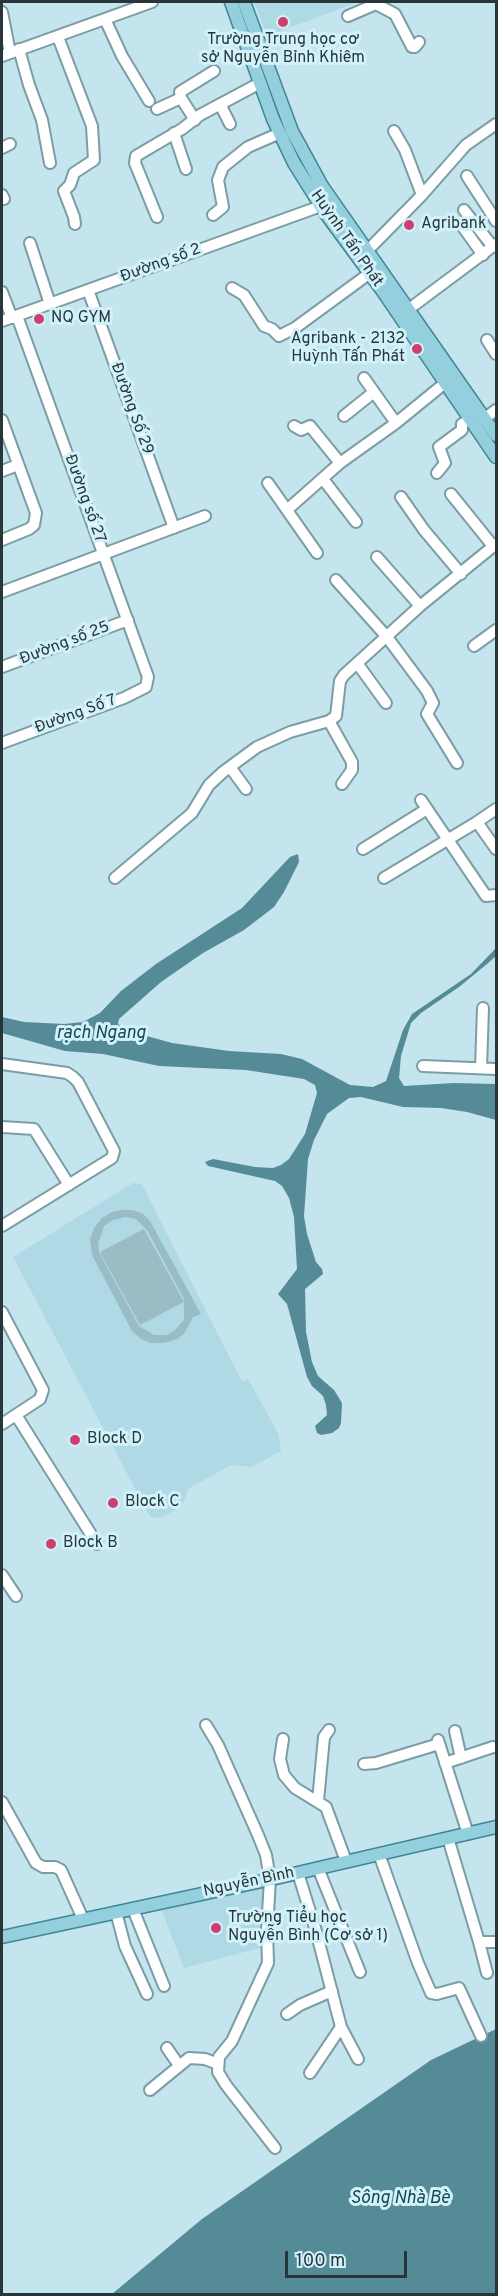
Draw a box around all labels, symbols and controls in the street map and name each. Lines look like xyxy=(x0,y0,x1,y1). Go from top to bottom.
marker: Trường Trung học cơ sở Nguyễn Bỉnh Khiêm xyxy=(276,15,290,29)
place label: Trường Trung học cơ sở Nguyễn Bỉnh Khiêm xyxy=(201,31,365,69)
street label: Huỳnh Tấn Phát xyxy=(306,187,386,291)
place label: Agribank xyxy=(421,215,486,235)
marker: Agribank xyxy=(402,218,416,232)
street label: Đường số 2 xyxy=(118,241,204,287)
place label: NQ GYM xyxy=(51,309,111,329)
marker: NQ GYM xyxy=(32,312,46,326)
place label: Agribank - 2132 Huỳnh Tấn Phát xyxy=(291,330,405,368)
marker: Agribank - 2132 Huỳnh Tấn Phát xyxy=(410,342,424,356)
street label: Đường Số 29 xyxy=(106,360,156,458)
street label: Đường số 27 xyxy=(59,452,109,546)
street label: Đường số 25 xyxy=(17,618,113,670)
street label: Đường Số 7 xyxy=(33,691,119,739)
water label: rạch Ngang xyxy=(56,1023,146,1045)
place label: Block D xyxy=(87,1430,142,1450)
marker: Block D xyxy=(68,1433,82,1447)
place label: Block C xyxy=(125,1493,179,1513)
marker: Block C xyxy=(106,1496,120,1510)
place label: Block B xyxy=(63,1534,118,1554)
marker: Block B xyxy=(44,1537,58,1551)
street label: Nguyễn Bình xyxy=(202,1864,296,1902)
place label: Trường Tiểu học Nguyễn Bình (Cơ sở 1) xyxy=(228,1909,388,1947)
marker: Trường Tiểu học Nguyễn Bình (Cơ sở 1) xyxy=(209,1921,223,1935)
water label: Sông Nhà Bè xyxy=(350,2188,450,2210)
scale bar xyxy=(288,2239,410,2277)
text: 100 m xyxy=(296,2250,345,2273)

